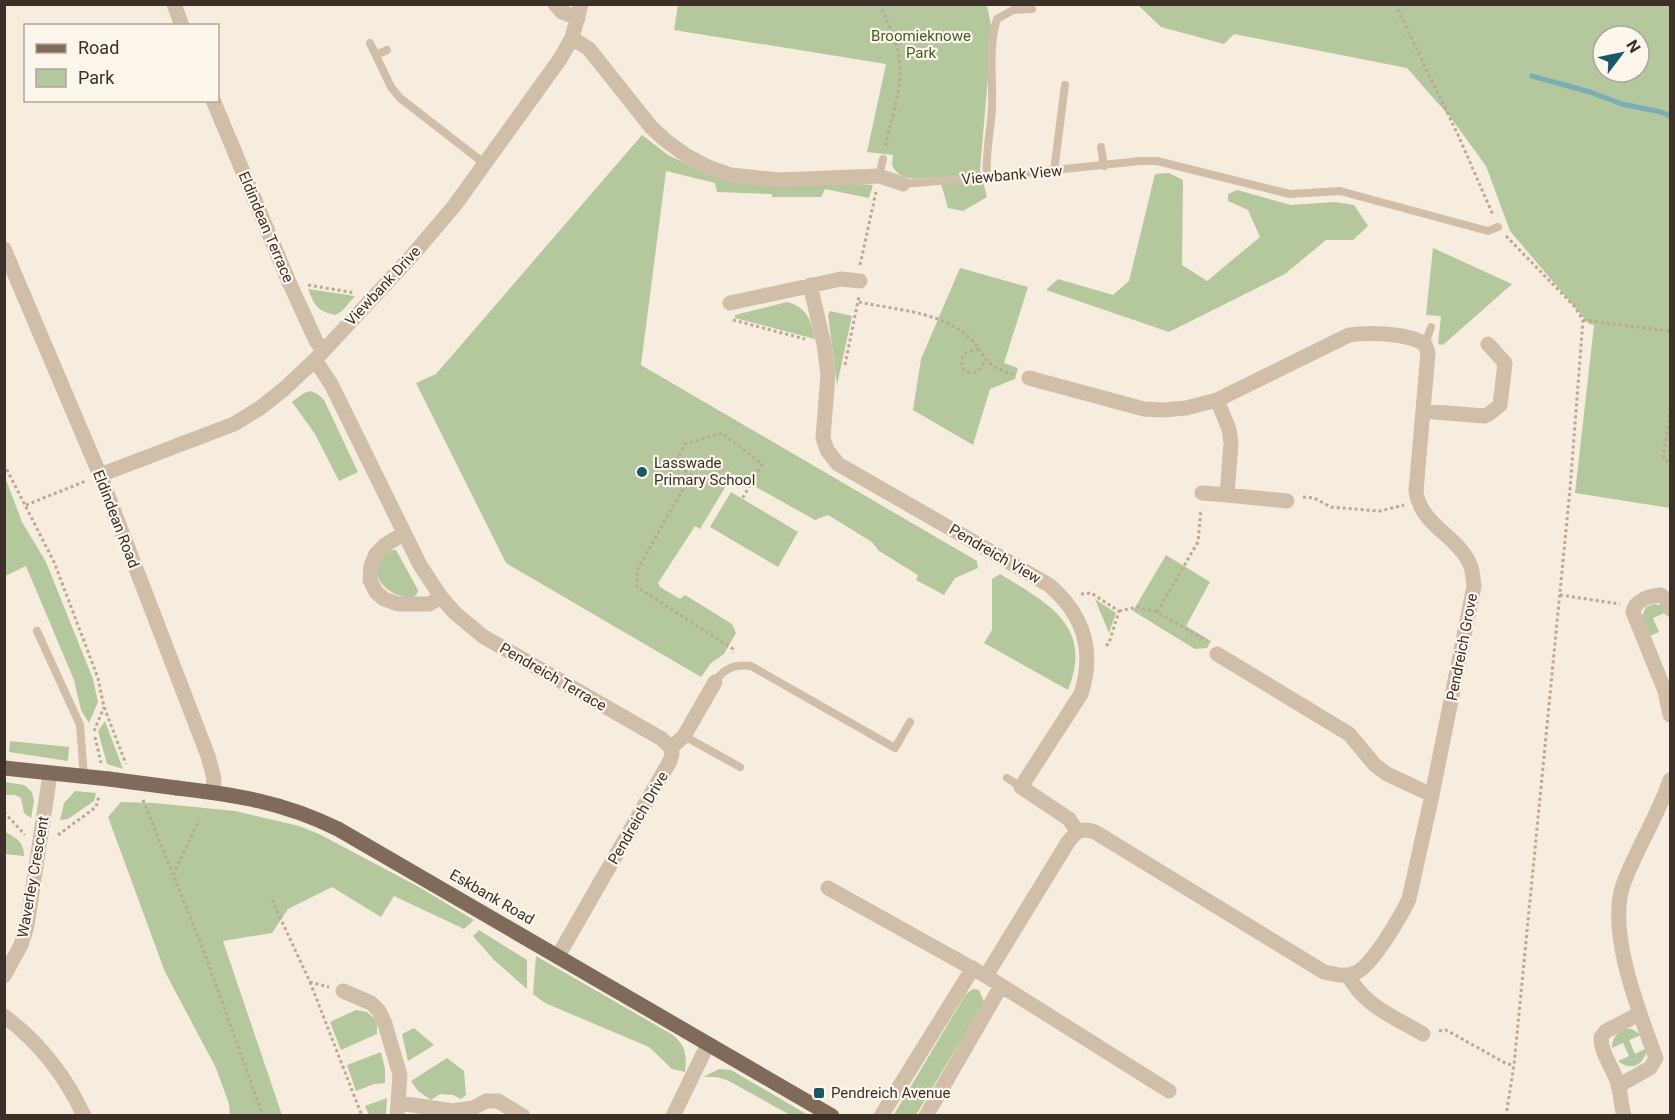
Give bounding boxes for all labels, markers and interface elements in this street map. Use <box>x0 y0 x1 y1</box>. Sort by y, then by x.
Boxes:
legend <box>24 24 219 102</box>
north arrow <box>1591 24 1651 84</box>
park label: Broomieknowe Park <box>871 27 971 62</box>
text: N <box>1622 36 1644 56</box>
text: Road <box>78 37 119 58</box>
text: Park <box>78 67 115 88</box>
street label: Viewbank View <box>961 162 1063 188</box>
street label: Eldindean Terrace <box>234 169 298 285</box>
street label: Viewbank Drive <box>342 242 425 330</box>
place label: Lasswade Primary School <box>654 454 755 489</box>
marker: Lasswade Primary School <box>635 465 649 479</box>
street label: Eldindean Road <box>89 467 143 571</box>
street label: Pendreich View <box>946 520 1044 588</box>
street label: Pendreich Grove <box>1443 592 1481 702</box>
street label: Pendreich Terrace <box>496 639 610 715</box>
street label: Pendreich Drive <box>604 768 672 868</box>
street label: Waverley Crescent <box>13 815 53 939</box>
street label: Eskbank Road <box>447 866 537 928</box>
place label: Pendreich Avenue <box>831 1084 951 1102</box>
marker: Pendreich Avenue <box>812 1086 826 1100</box>

